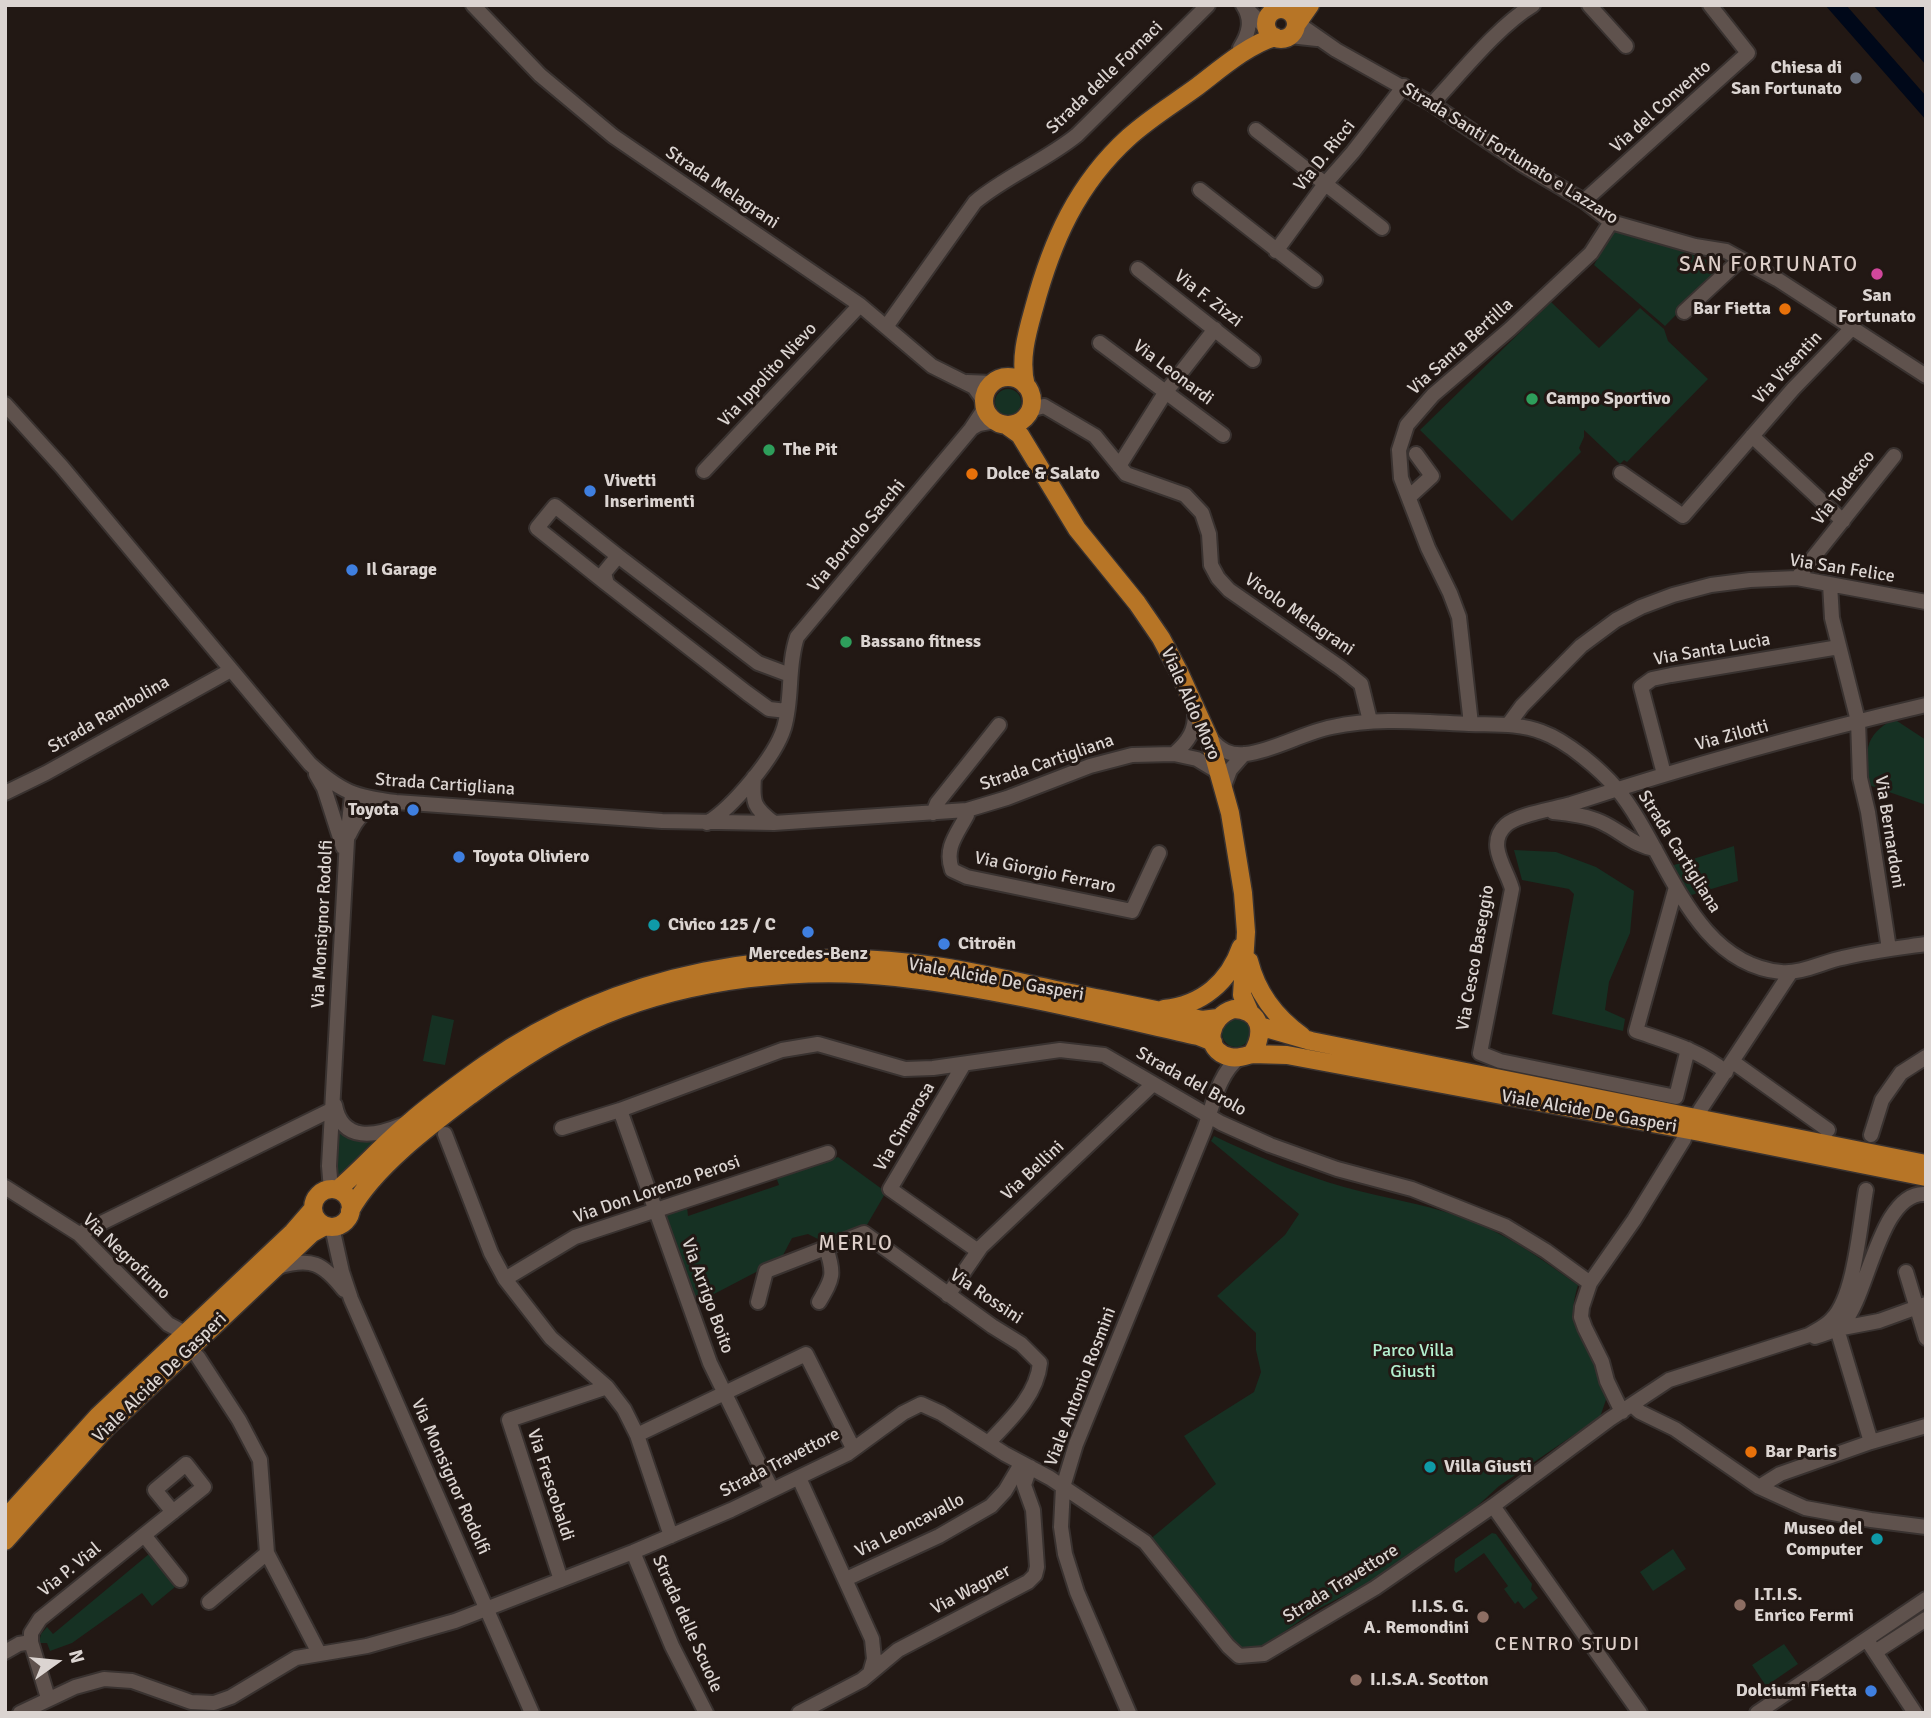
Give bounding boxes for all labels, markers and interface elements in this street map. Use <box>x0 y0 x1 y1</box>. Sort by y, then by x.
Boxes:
street label: Strada delle Fornaci <box>1042 17 1168 139</box>
street label: Via del Convento <box>1606 56 1716 158</box>
place label: Chiesa di San Fortunato <box>1731 57 1842 100</box>
marker: Chiesa di San Fortunato <box>1848 70 1864 86</box>
street label: Strada Santi Fortunato e Lazzaro <box>1398 78 1622 230</box>
street label: Via D. Ricci <box>1290 116 1360 196</box>
street label: Strada Melagrani <box>661 142 783 234</box>
district label: SAN FORTUNATO <box>1681 252 1857 278</box>
street label: Via F. Zizzi <box>1170 266 1246 332</box>
marker: San Fortunato <box>1869 266 1885 282</box>
place label: San Fortunato <box>1838 285 1916 328</box>
street label: Via Santa Bertilla <box>1404 294 1518 400</box>
place label: Bar Fietta <box>1693 298 1771 320</box>
marker: Bar Fietta <box>1777 301 1793 317</box>
street label: Via Ippolito Nievo <box>714 318 822 432</box>
street label: Via Visentin <box>1749 327 1827 409</box>
street label: Via Leonardi <box>1128 336 1218 410</box>
place label: Campo Sportivo <box>1546 388 1671 410</box>
marker: Campo Sportivo <box>1524 391 1540 407</box>
place label: The Pit <box>783 439 837 461</box>
marker: The Pit <box>761 442 777 458</box>
street label: Via Todesco <box>1808 446 1880 530</box>
place label: Dolce & Salato <box>986 463 1100 485</box>
marker: Dolce & Salato <box>964 466 980 482</box>
place label: Vivetti Inserimenti <box>604 470 695 512</box>
street label: Via Bortolo Sacchi <box>804 475 910 597</box>
marker: Vivetti Inserimenti <box>582 483 598 499</box>
street label: Via San Felice <box>1788 550 1896 588</box>
place label: Il Garage <box>366 559 437 581</box>
marker: Il Garage <box>344 562 360 578</box>
street label: Vicolo Melagrani <box>1240 569 1358 661</box>
street label: Via Santa Lucia <box>1652 629 1772 671</box>
place label: Bassano fitness <box>860 631 981 653</box>
marker: Bassano fitness <box>838 634 854 650</box>
street label: Viale Aldo Moro <box>1156 644 1224 764</box>
street label: Strada Rambolina <box>44 672 174 758</box>
street label: Via Zilotti <box>1693 716 1771 756</box>
street label: Strada Cartigliana <box>977 730 1117 796</box>
street label: Strada Cartigliana <box>374 769 516 801</box>
street label: Via Bernardoni <box>1869 774 1909 890</box>
street label: Strada Cartigliana <box>1633 787 1725 917</box>
place label: Toyota <box>348 799 399 821</box>
marker: Toyota <box>405 802 421 818</box>
street label: Via Monsignor Rodolfi <box>308 839 338 1009</box>
place label: Toyota Oliviero <box>473 846 589 868</box>
street label: Via Giorgio Ferraro <box>972 847 1118 899</box>
marker: Toyota Oliviero <box>451 849 467 865</box>
street label: Via Cesco Baseggio <box>1453 883 1499 1033</box>
place label: Civico 125 / C <box>668 914 776 936</box>
marker: Civico 125 / C <box>646 917 662 933</box>
marker: Mercedes-Benz <box>800 924 816 940</box>
place label: Citroën <box>958 933 1016 955</box>
marker: Citroën <box>936 936 952 952</box>
place label: Mercedes-Benz <box>748 943 868 965</box>
street label: Viale Alcide De Gasperi <box>906 954 1086 1006</box>
street label: Strada del Brolo <box>1132 1043 1250 1121</box>
street label: Via Cimarosa <box>870 1079 940 1175</box>
street label: Viale Alcide De Gasperi <box>1499 1086 1679 1138</box>
street label: Via Bellini <box>997 1136 1069 1206</box>
street label: Via Don Lorenzo Perosi <box>571 1151 743 1229</box>
street label: Via Negrofumo <box>77 1210 175 1304</box>
district label: MERLO <box>819 1231 893 1257</box>
street label: Via Arrigo Boito <box>676 1235 738 1357</box>
street label: Via Rossini <box>945 1265 1027 1329</box>
street label: Viale Antonio Rosmini <box>1041 1304 1121 1470</box>
street label: Viale Alcide De Gasperi <box>88 1308 232 1448</box>
park label: Parco Villa Giusti <box>1372 1340 1454 1382</box>
street label: Via Monsignor Rodolfi <box>406 1396 494 1558</box>
street label: Strada Travettore <box>716 1423 844 1503</box>
street label: Via Frescobaldi <box>522 1426 578 1544</box>
place label: Bar Paris <box>1765 1441 1837 1463</box>
marker: Bar Paris <box>1743 1444 1759 1460</box>
place label: Villa Giusti <box>1444 1456 1532 1478</box>
marker: Villa Giusti <box>1422 1459 1438 1475</box>
street label: Via Leoncavallo <box>852 1489 968 1563</box>
place label: Museo del Computer <box>1784 1518 1863 1560</box>
marker: Museo del Computer <box>1869 1531 1885 1547</box>
street label: Via P. Vial <box>34 1538 106 1602</box>
street label: Strada Travettore <box>1279 1540 1403 1628</box>
street label: Strada delle Scuole <box>647 1552 727 1696</box>
street label: Via Wagner <box>928 1560 1014 1620</box>
place label: I.T.I.S. Enrico Fermi <box>1754 1584 1854 1626</box>
place label: I.I.S. G. A. Remondini <box>1364 1596 1469 1638</box>
marker: I.T.I.S. Enrico Fermi <box>1732 1597 1748 1613</box>
marker: I.I.S. G. A. Remondini <box>1475 1609 1491 1625</box>
north arrow <box>21 1627 91 1697</box>
district label: CENTRO STUDI <box>1496 1634 1640 1656</box>
text: N <box>63 1647 90 1666</box>
place label: I.I.S.A. Scotton <box>1370 1669 1489 1691</box>
marker: I.I.S.A. Scotton <box>1348 1672 1364 1688</box>
place label: Dolciumi Fietta <box>1736 1680 1857 1702</box>
marker: Dolciumi Fietta <box>1863 1683 1879 1699</box>

